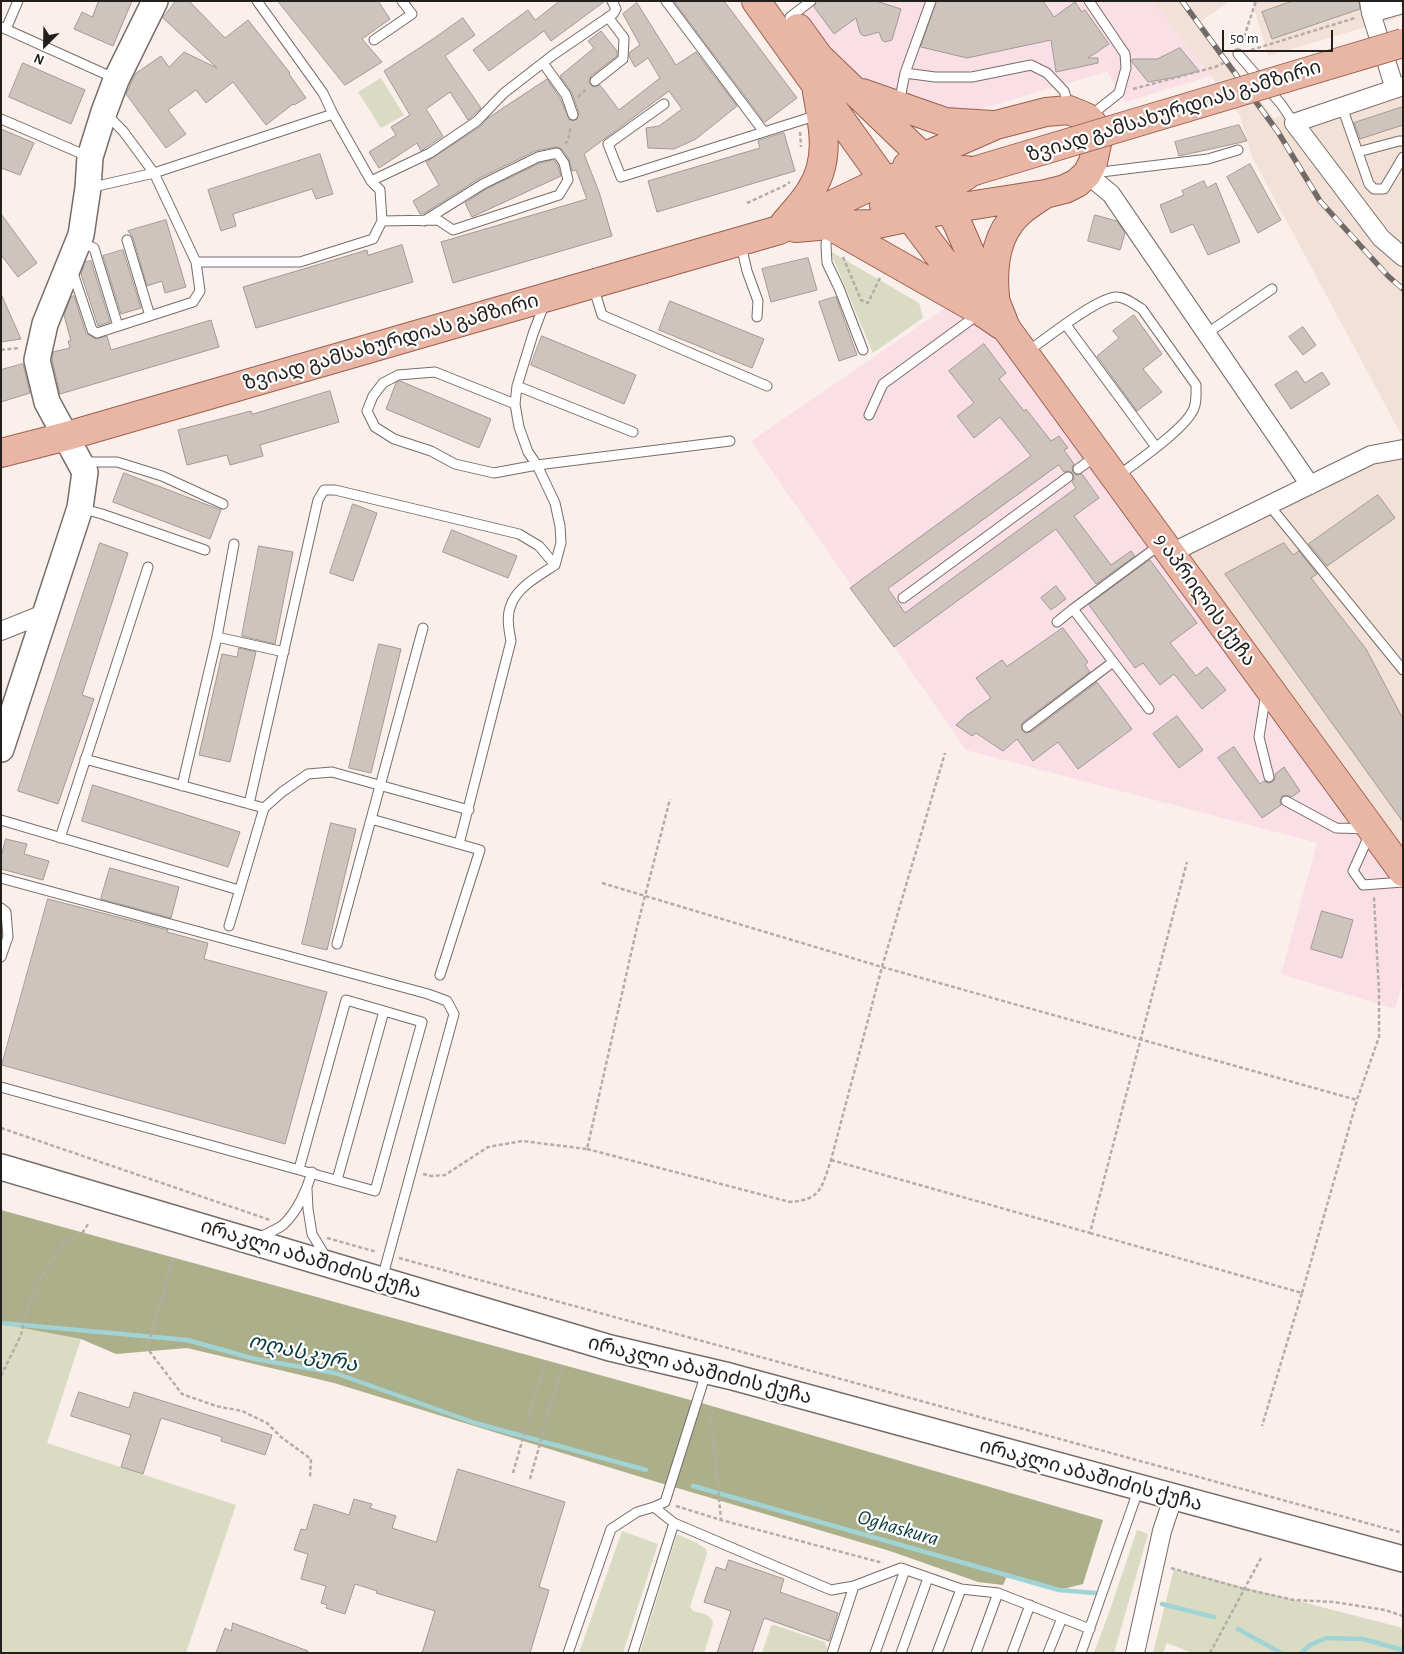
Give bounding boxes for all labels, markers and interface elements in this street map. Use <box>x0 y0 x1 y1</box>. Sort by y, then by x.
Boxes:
north arrow <box>20 20 70 70</box>
scale bar <box>1224 20 1335 52</box>
text: 50 m <box>1230 31 1259 46</box>
text: N <box>32 50 46 67</box>
street label: ზვიად გამსახურდიას გამზირი <box>1024 55 1324 167</box>
street label: ზვიად გამსახურდიას გამზირი <box>241 288 541 396</box>
street label: 9 აპრილის ქუჩა <box>1149 529 1261 671</box>
street label: ირაკლი აბაშიძის ქუჩა <box>198 1214 424 1304</box>
water label: ოღასკურა <box>246 1328 360 1378</box>
street label: ირაკლი აბაშიძის ქუჩა <box>586 1331 814 1409</box>
street label: ირაკლი აბაშიძის ქუჩა <box>977 1434 1205 1516</box>
water label: Oghaskura <box>854 1504 942 1552</box>

